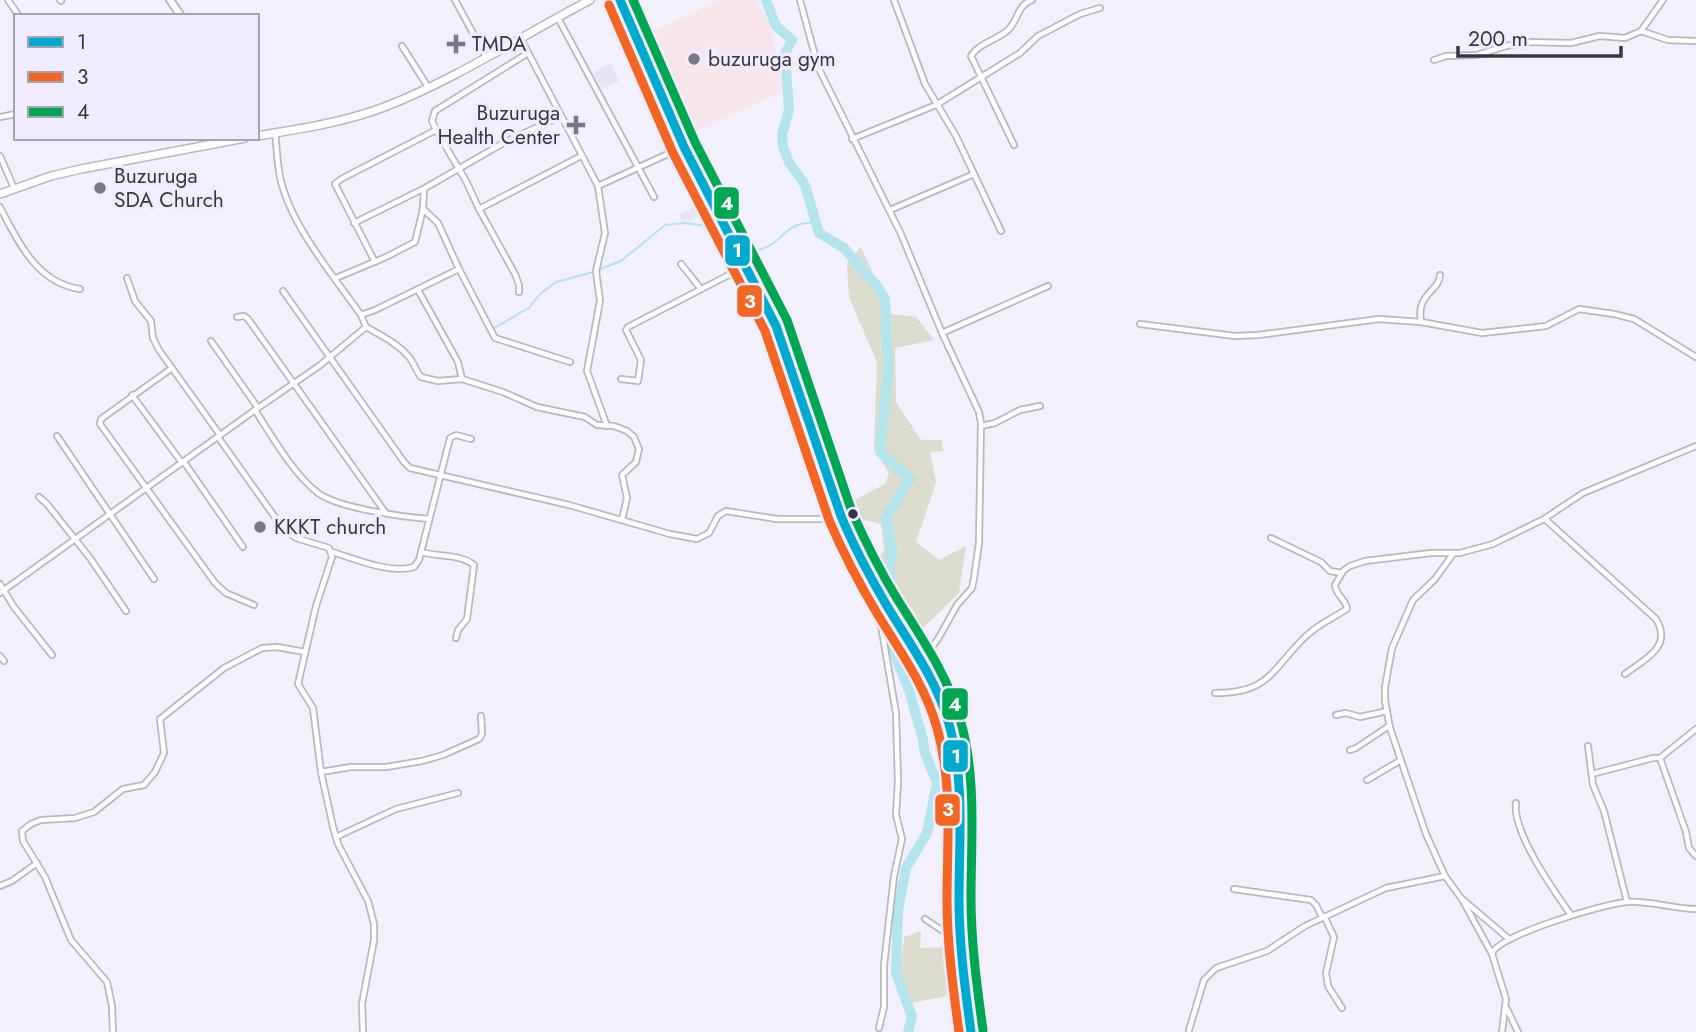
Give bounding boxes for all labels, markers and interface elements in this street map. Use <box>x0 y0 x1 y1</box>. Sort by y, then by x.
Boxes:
legend <box>14 14 259 140</box>
scale bar <box>1458 14 1621 58</box>
text: 200 m <box>1468 24 1528 54</box>
text: 1 <box>77 27 86 57</box>
place label: TMDA <box>472 29 526 59</box>
marker: TMDA <box>446 34 466 54</box>
place label: buzuruga gym <box>708 44 836 74</box>
marker: buzuruga gym <box>686 51 702 67</box>
text: 3 <box>77 62 88 92</box>
text: 4 <box>77 97 89 127</box>
place label: Buzuruga Health Center <box>438 98 561 152</box>
marker: Buzuruga Health Center <box>566 115 586 135</box>
place label: Buzuruga SDA Church <box>114 161 224 215</box>
marker: Buzuruga SDA Church <box>92 180 108 196</box>
line badge: 4 <box>713 186 740 220</box>
text: 4 <box>720 190 734 217</box>
line badge: 1 <box>724 234 751 267</box>
text: 1 <box>732 237 742 264</box>
line badge: 3 <box>736 284 763 318</box>
text: 3 <box>744 288 756 315</box>
unlabelled marker <box>846 507 860 521</box>
place label: KKKT church <box>274 512 386 542</box>
marker: KKKT church <box>252 519 268 535</box>
line badge: 4 <box>941 687 969 721</box>
text: 4 <box>948 691 962 718</box>
line badge: 1 <box>942 739 969 773</box>
text: 1 <box>951 743 961 770</box>
line badge: 3 <box>934 793 961 827</box>
text: 3 <box>942 796 954 823</box>

